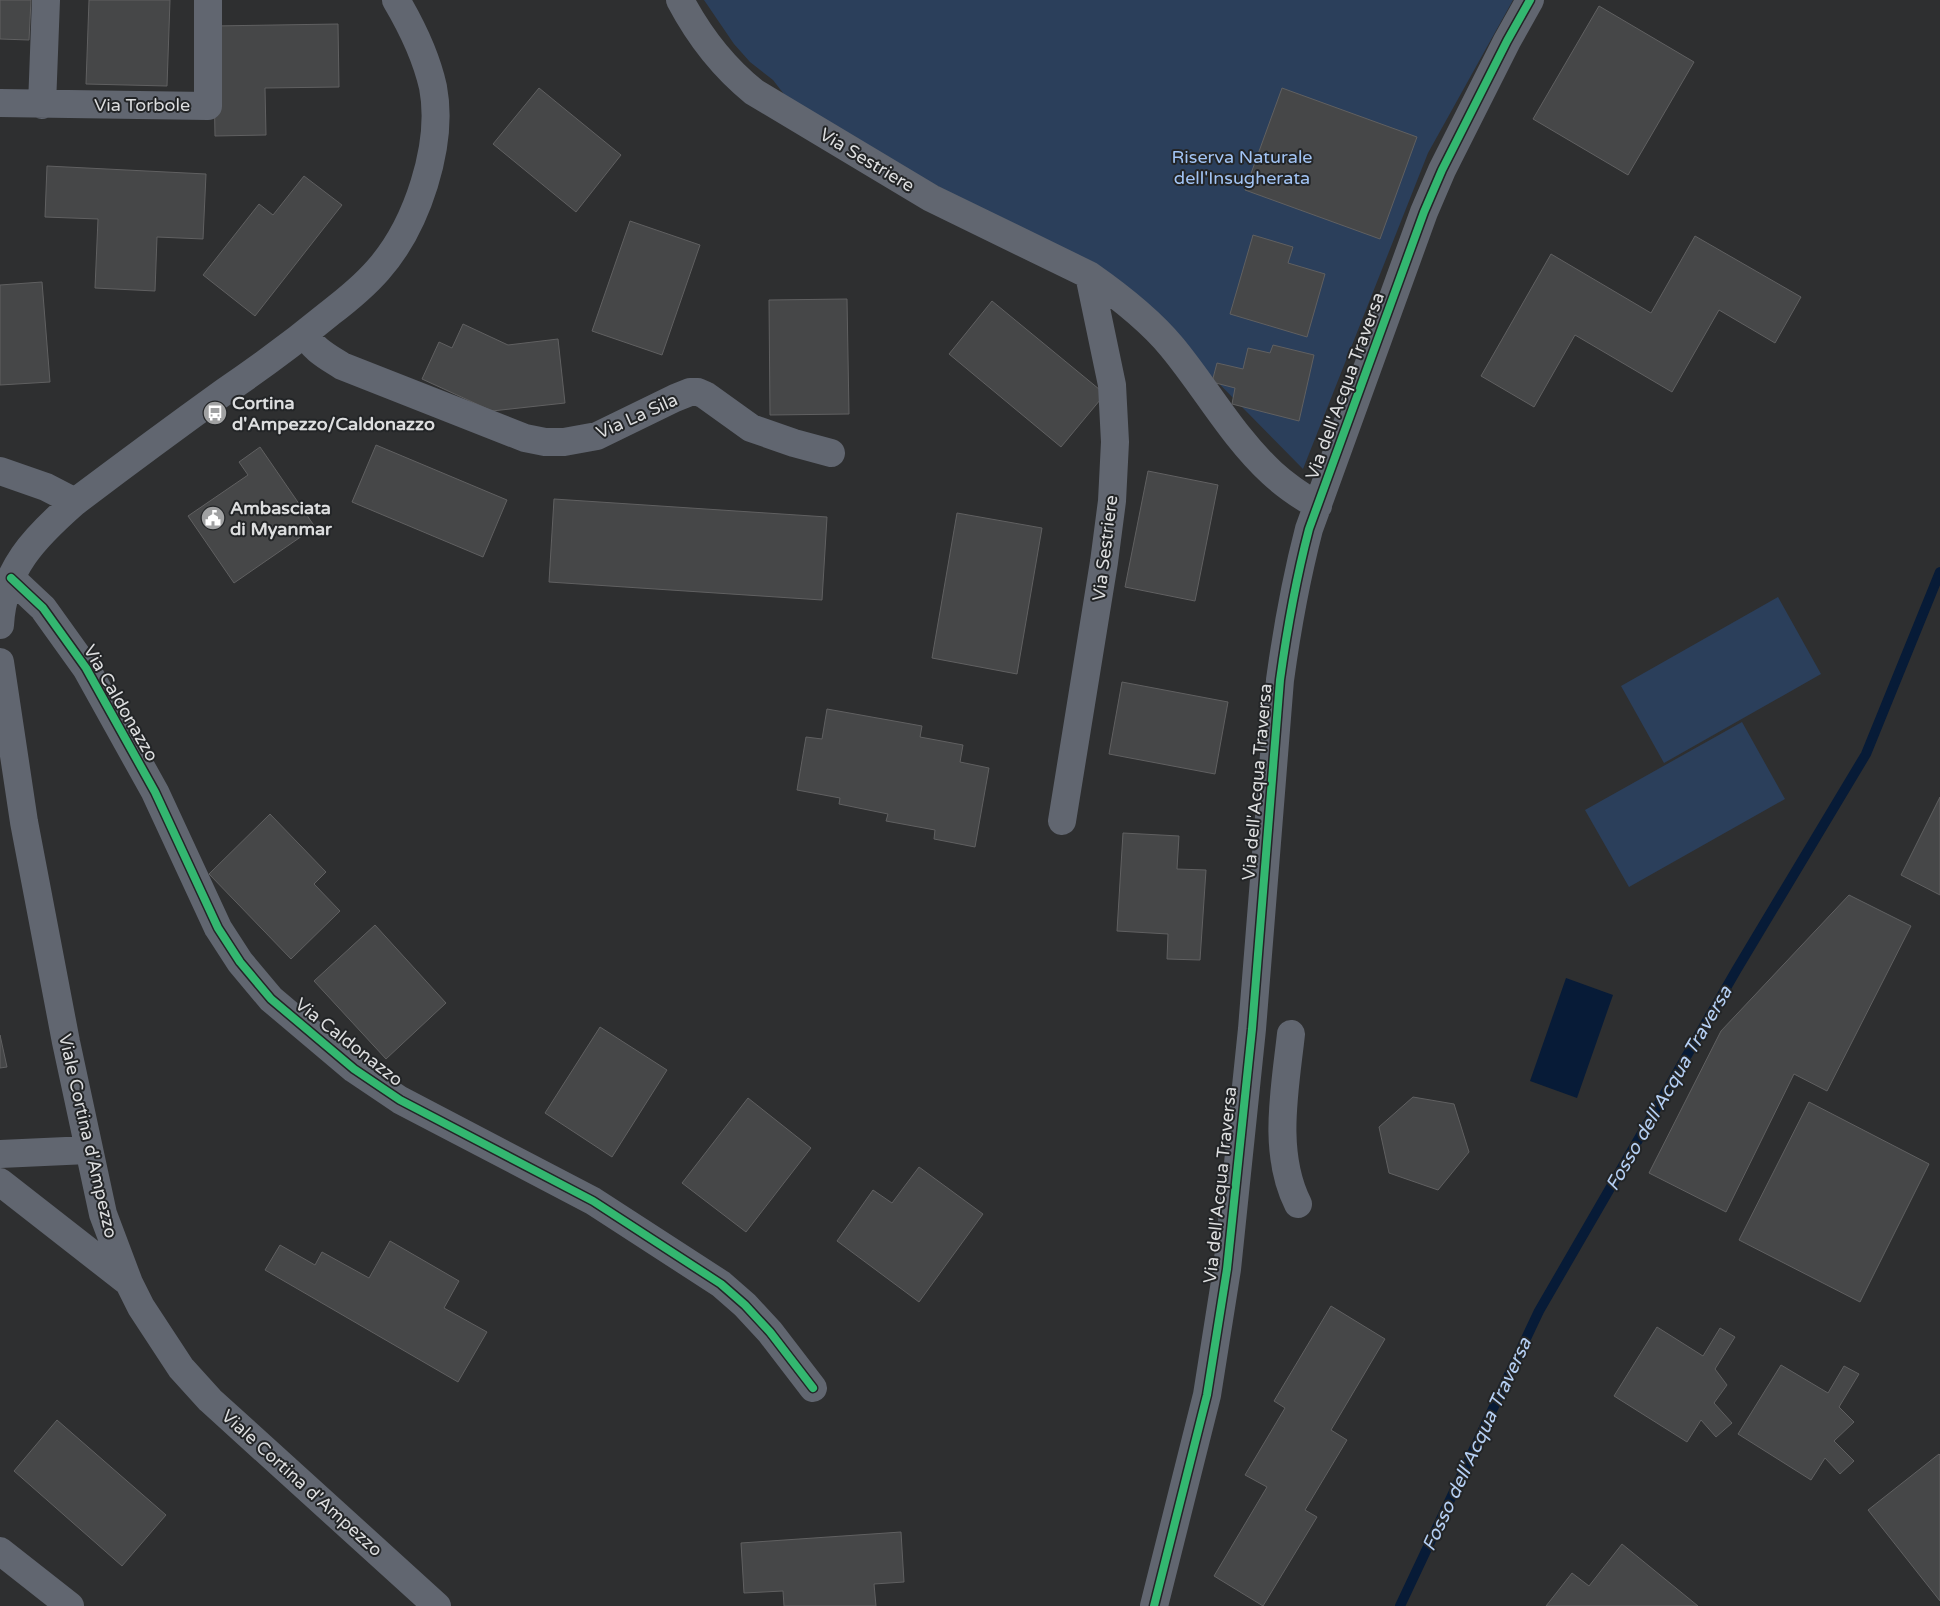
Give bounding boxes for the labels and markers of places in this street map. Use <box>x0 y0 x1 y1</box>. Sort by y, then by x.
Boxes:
place label: Cortina d'Ampezzo/Caldonazzo <box>232 392 435 435</box>
bus stop icon: Cortina d'Ampezzo/Caldonazzo <box>202 400 228 426</box>
place label: Ambasciata di Myanmar <box>230 497 333 540</box>
public building icon: Ambasciata di Myanmar <box>200 505 226 531</box>

